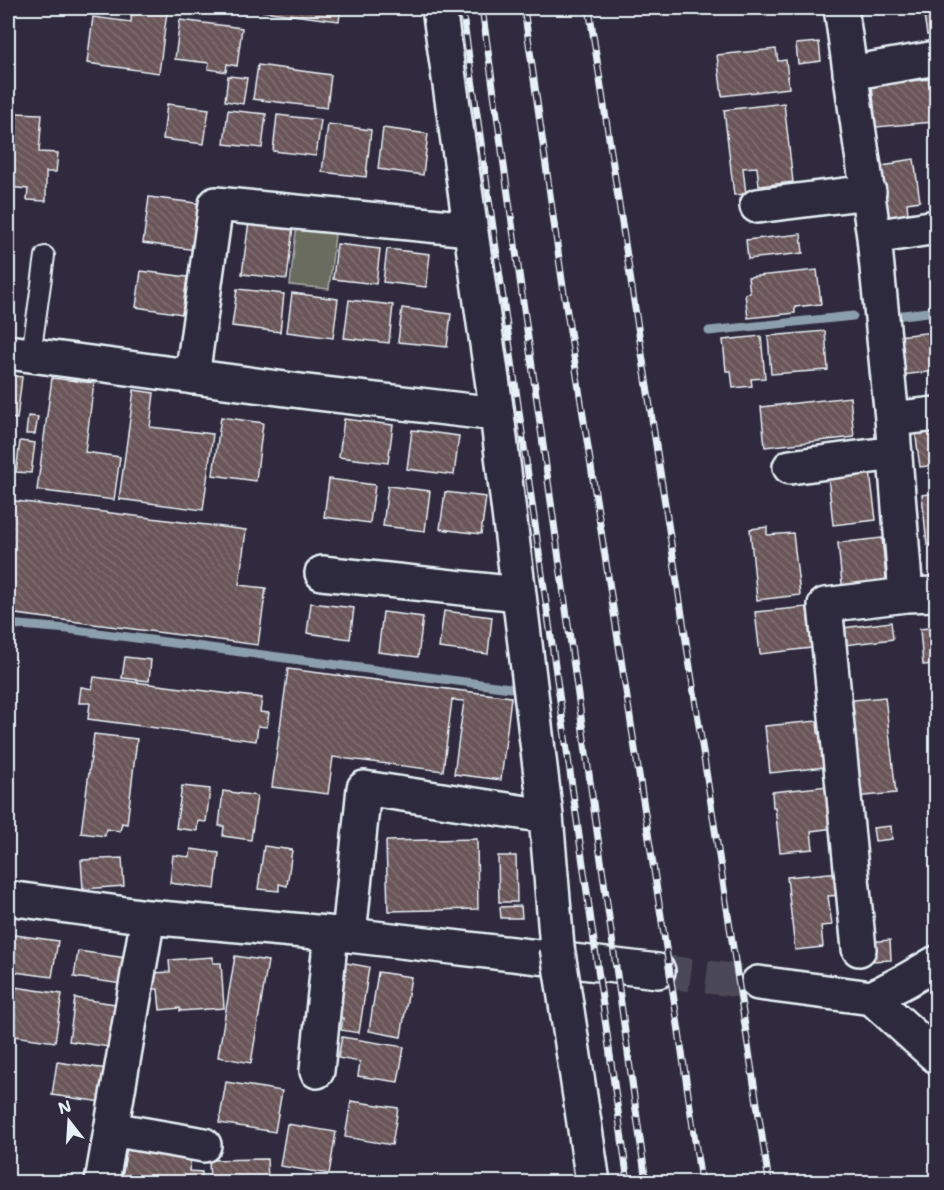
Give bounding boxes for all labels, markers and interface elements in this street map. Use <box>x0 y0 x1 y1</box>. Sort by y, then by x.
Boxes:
north arrow <box>39 1091 99 1151</box>
text: N <box>56 1095 74 1119</box>

